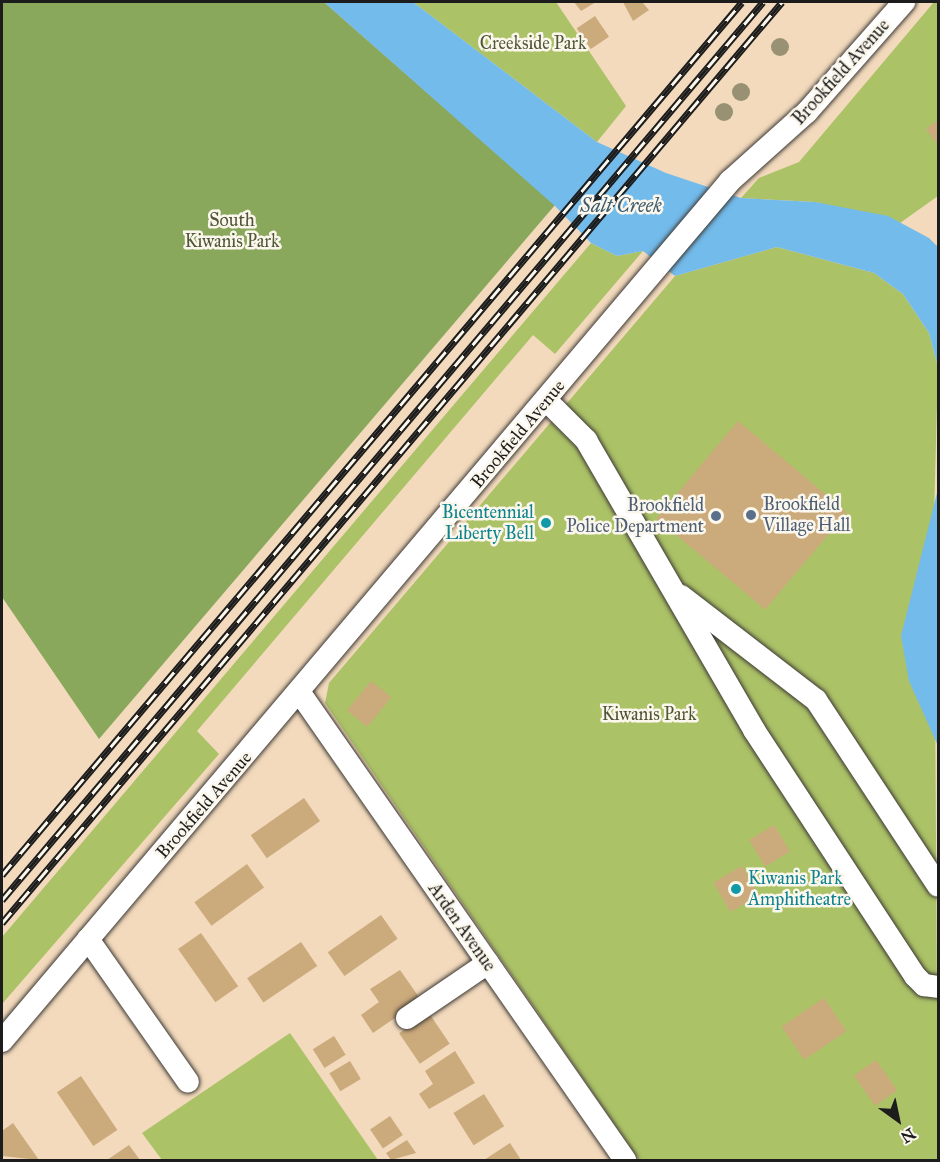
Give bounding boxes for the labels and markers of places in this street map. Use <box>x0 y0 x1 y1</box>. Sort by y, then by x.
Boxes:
place label: Brookfield Village Hall <box>763 494 850 536</box>
place label: Brookfield Police Department <box>566 495 704 538</box>
place label: Bicentennial Liberty Bell <box>442 502 534 544</box>
marker: Brookfield Village Hall <box>744 508 758 522</box>
marker: Brookfield Police Department <box>709 509 723 523</box>
marker: Bicentennial Liberty Bell <box>539 516 553 530</box>
place label: Kiwanis Park Amphitheatre <box>748 868 851 910</box>
marker: Kiwanis Park Amphitheatre <box>729 882 743 896</box>

